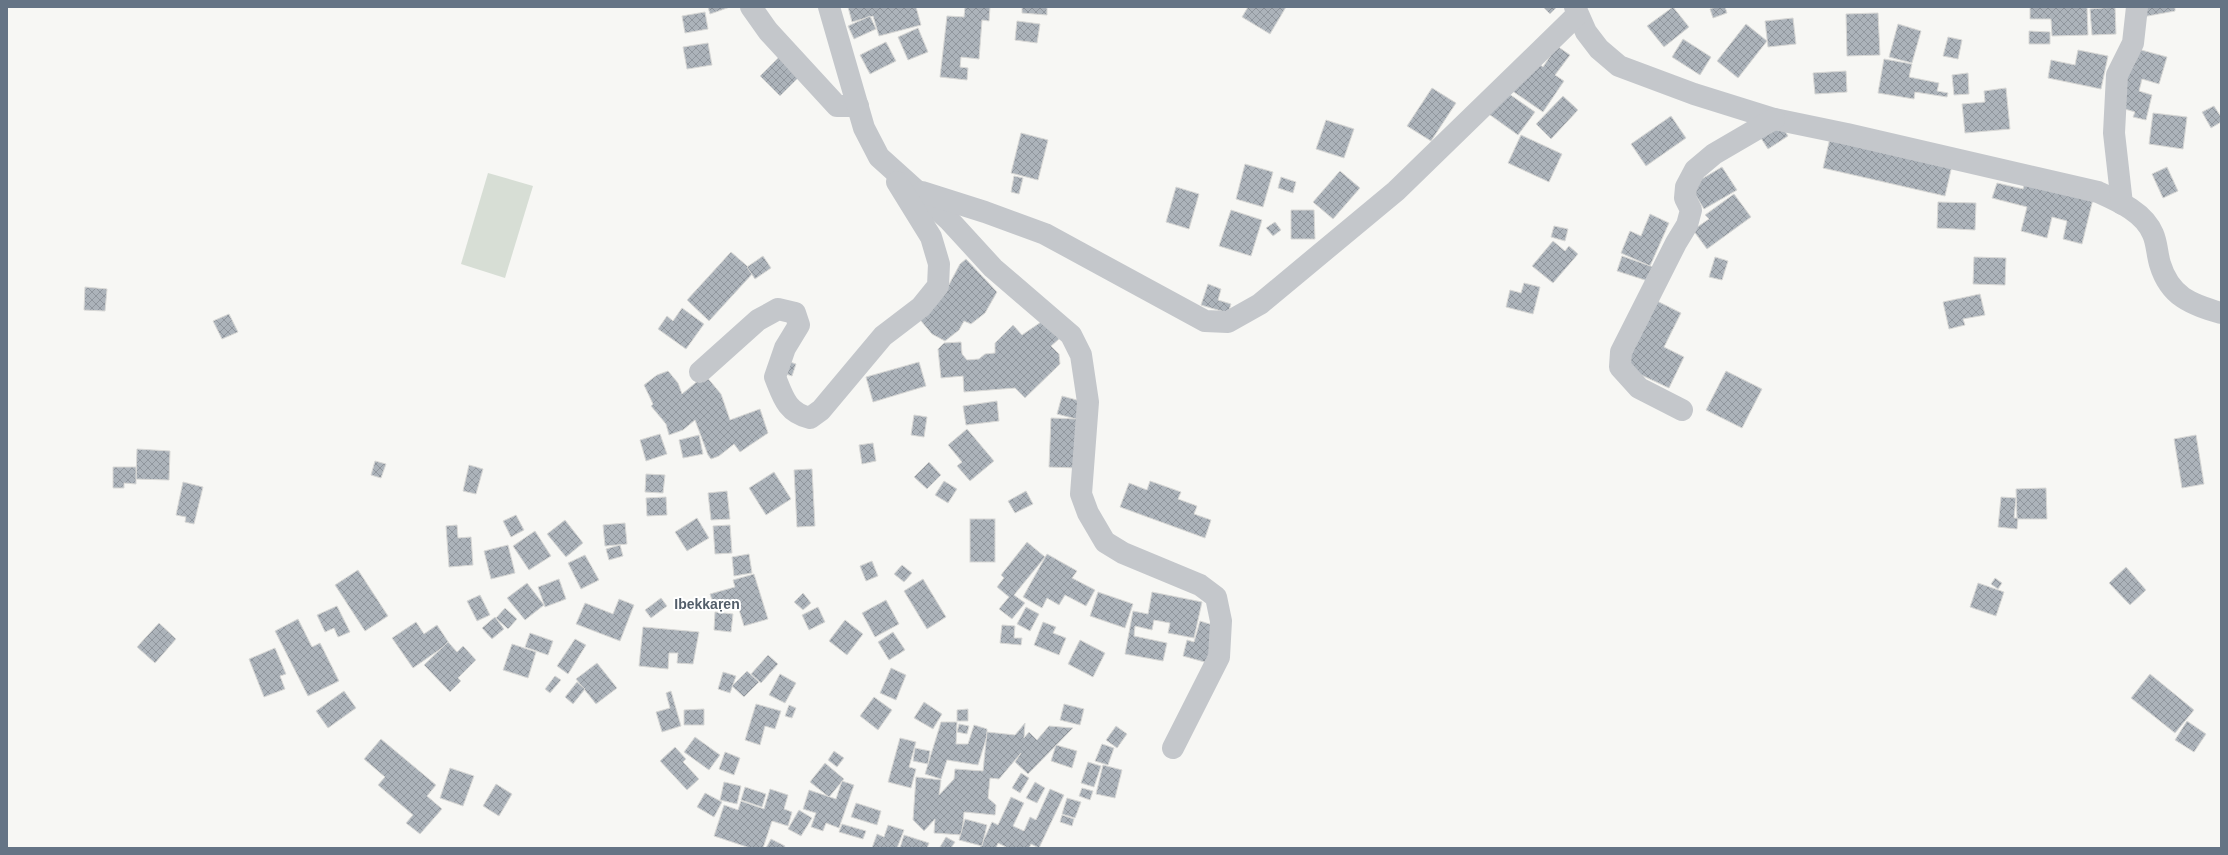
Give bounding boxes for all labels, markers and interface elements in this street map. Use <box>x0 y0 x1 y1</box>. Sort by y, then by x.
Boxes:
district label: Ibekkaṛen <box>674 596 740 612</box>

